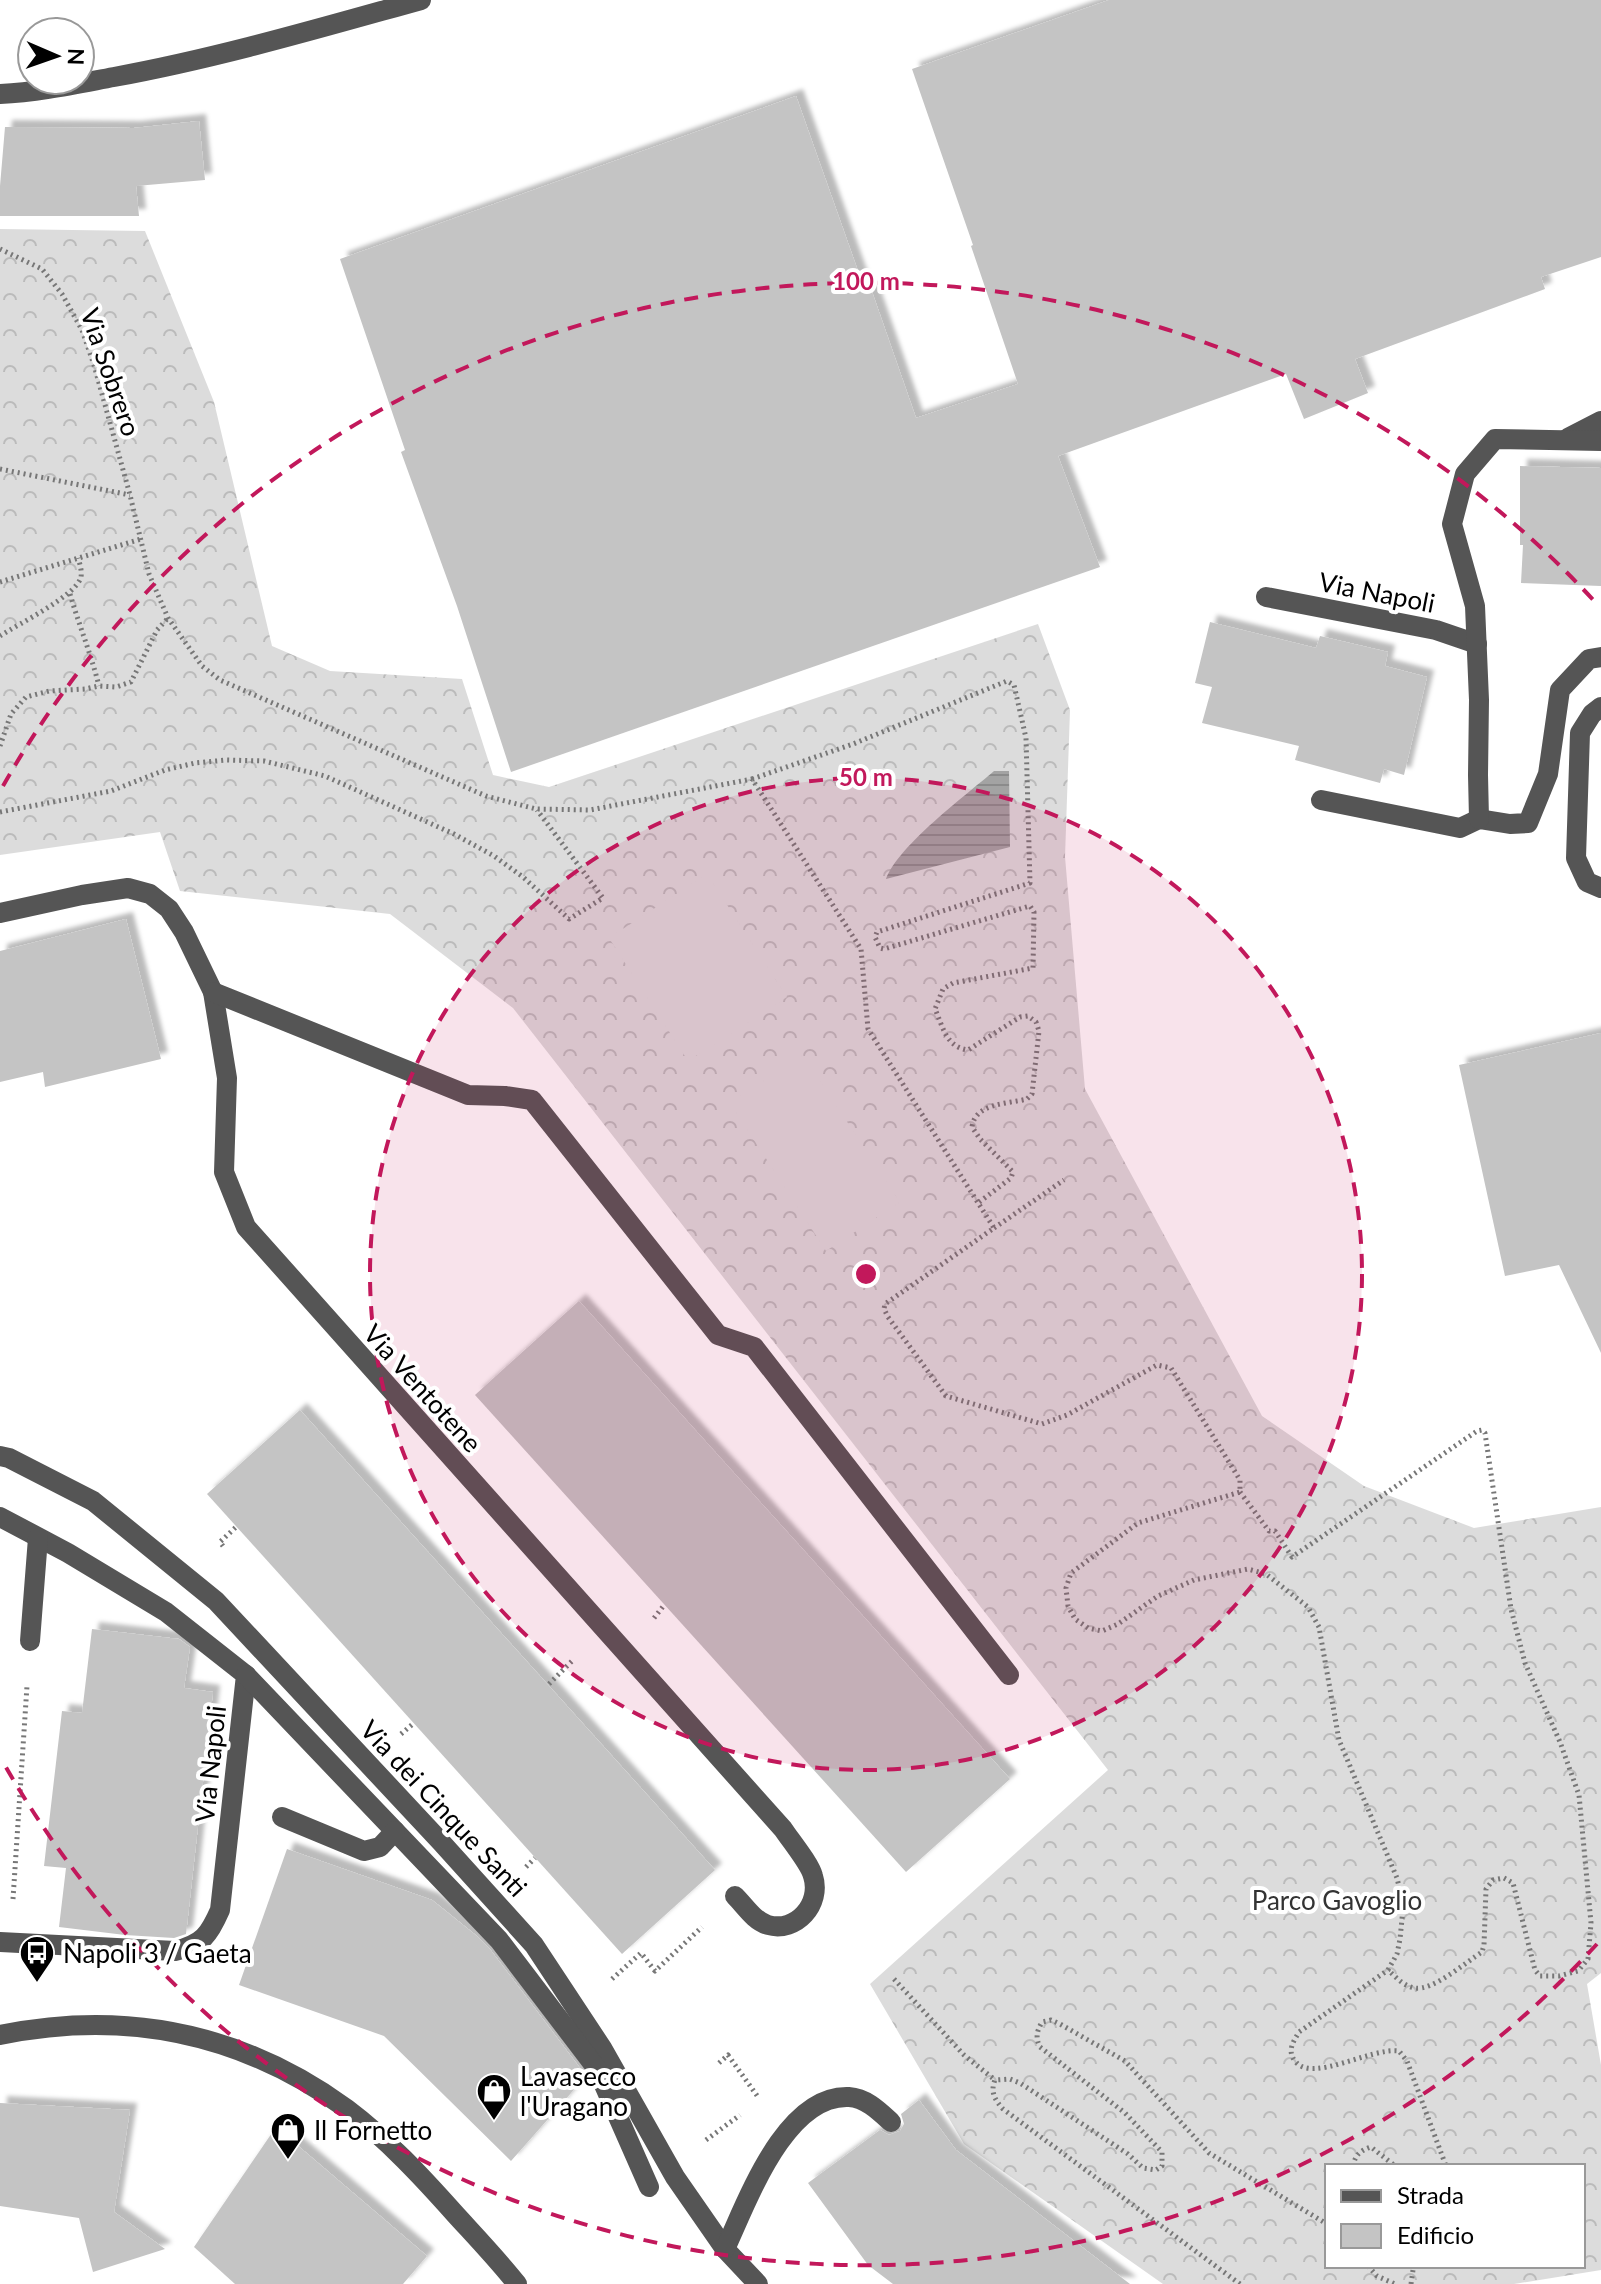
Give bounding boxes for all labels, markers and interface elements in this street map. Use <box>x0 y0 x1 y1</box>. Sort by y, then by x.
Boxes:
north arrow <box>16 16 96 96</box>
text: N <box>63 48 90 66</box>
text: 100 m <box>832 266 900 295</box>
street label: Via Sobrero <box>74 304 148 440</box>
street label: Via Napoli <box>1316 565 1438 619</box>
text: 50 m <box>839 762 893 791</box>
centre of rings <box>852 1260 880 1288</box>
street label: Via Ventotene <box>357 1317 489 1459</box>
street label: Via Napoli <box>188 1704 232 1824</box>
street label: Via dei Cinque Santi <box>354 1713 534 1903</box>
park label: Parco Gavoglio <box>1252 1884 1422 1916</box>
bus stop icon: Napoli 3 / Gaeta <box>18 1934 56 1984</box>
place label: Napoli 3 / Gaeta <box>63 1937 252 1969</box>
place label: Lavasecco l'Uragano <box>520 2060 636 2122</box>
shop icon: Lavasecco l'Uragano <box>475 2072 513 2122</box>
shop icon: Il Fornetto <box>269 2111 307 2161</box>
place label: Il Fornetto <box>314 2114 432 2146</box>
legend <box>1325 2164 1585 2268</box>
text: Strada <box>1397 2180 1464 2209</box>
text: Edificio <box>1397 2220 1474 2249</box>

